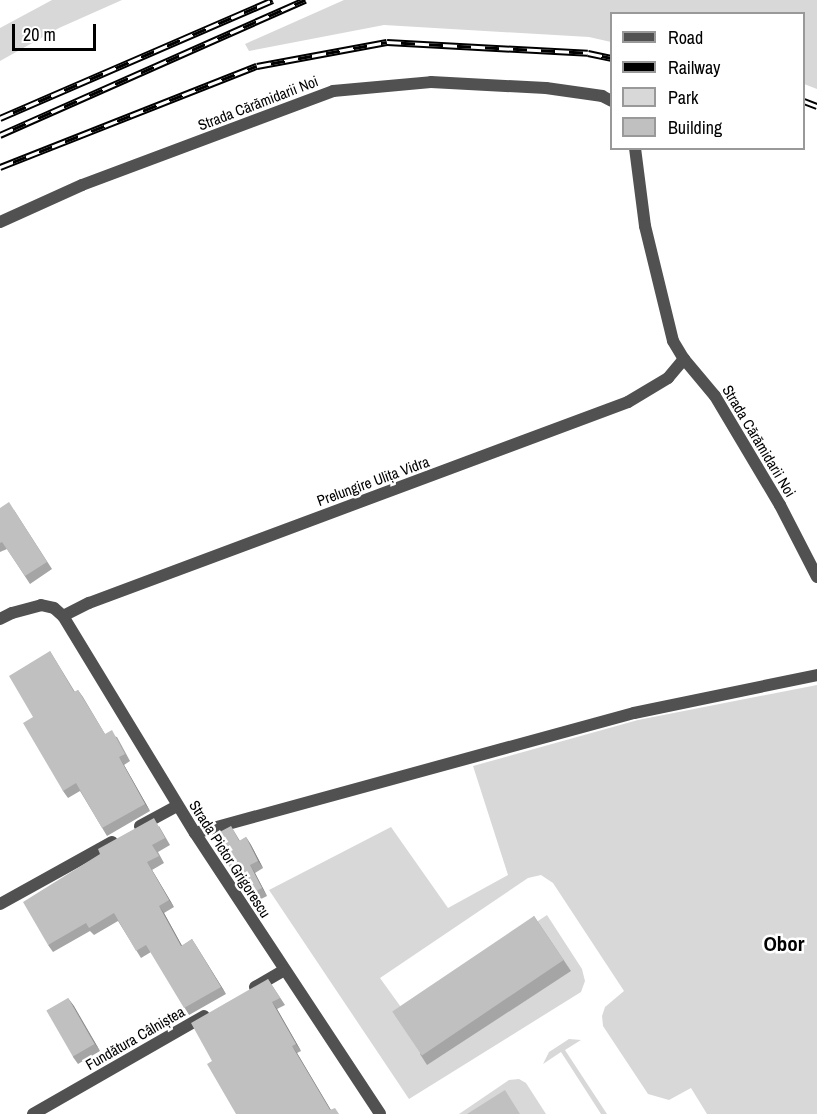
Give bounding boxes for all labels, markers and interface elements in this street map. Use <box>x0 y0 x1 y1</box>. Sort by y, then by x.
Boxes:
scale bar <box>15 12 99 50</box>
legend <box>610 12 805 150</box>
text: 20 m <box>23 22 56 47</box>
text: Road <box>668 25 703 50</box>
text: Railway <box>668 55 721 80</box>
street label: Strada Cărămidarii Noi <box>195 72 321 134</box>
text: Park <box>668 85 698 110</box>
text: Building <box>668 115 722 140</box>
street label: Strada Cărămidarii Noi <box>719 382 799 500</box>
street label: Prelungire Ulița Vidra <box>314 452 432 510</box>
street label: Strada Pictor Grigorescu <box>185 797 275 921</box>
district label: Obor <box>763 931 805 957</box>
street label: Fundătura Câlniștea <box>82 1002 188 1074</box>

